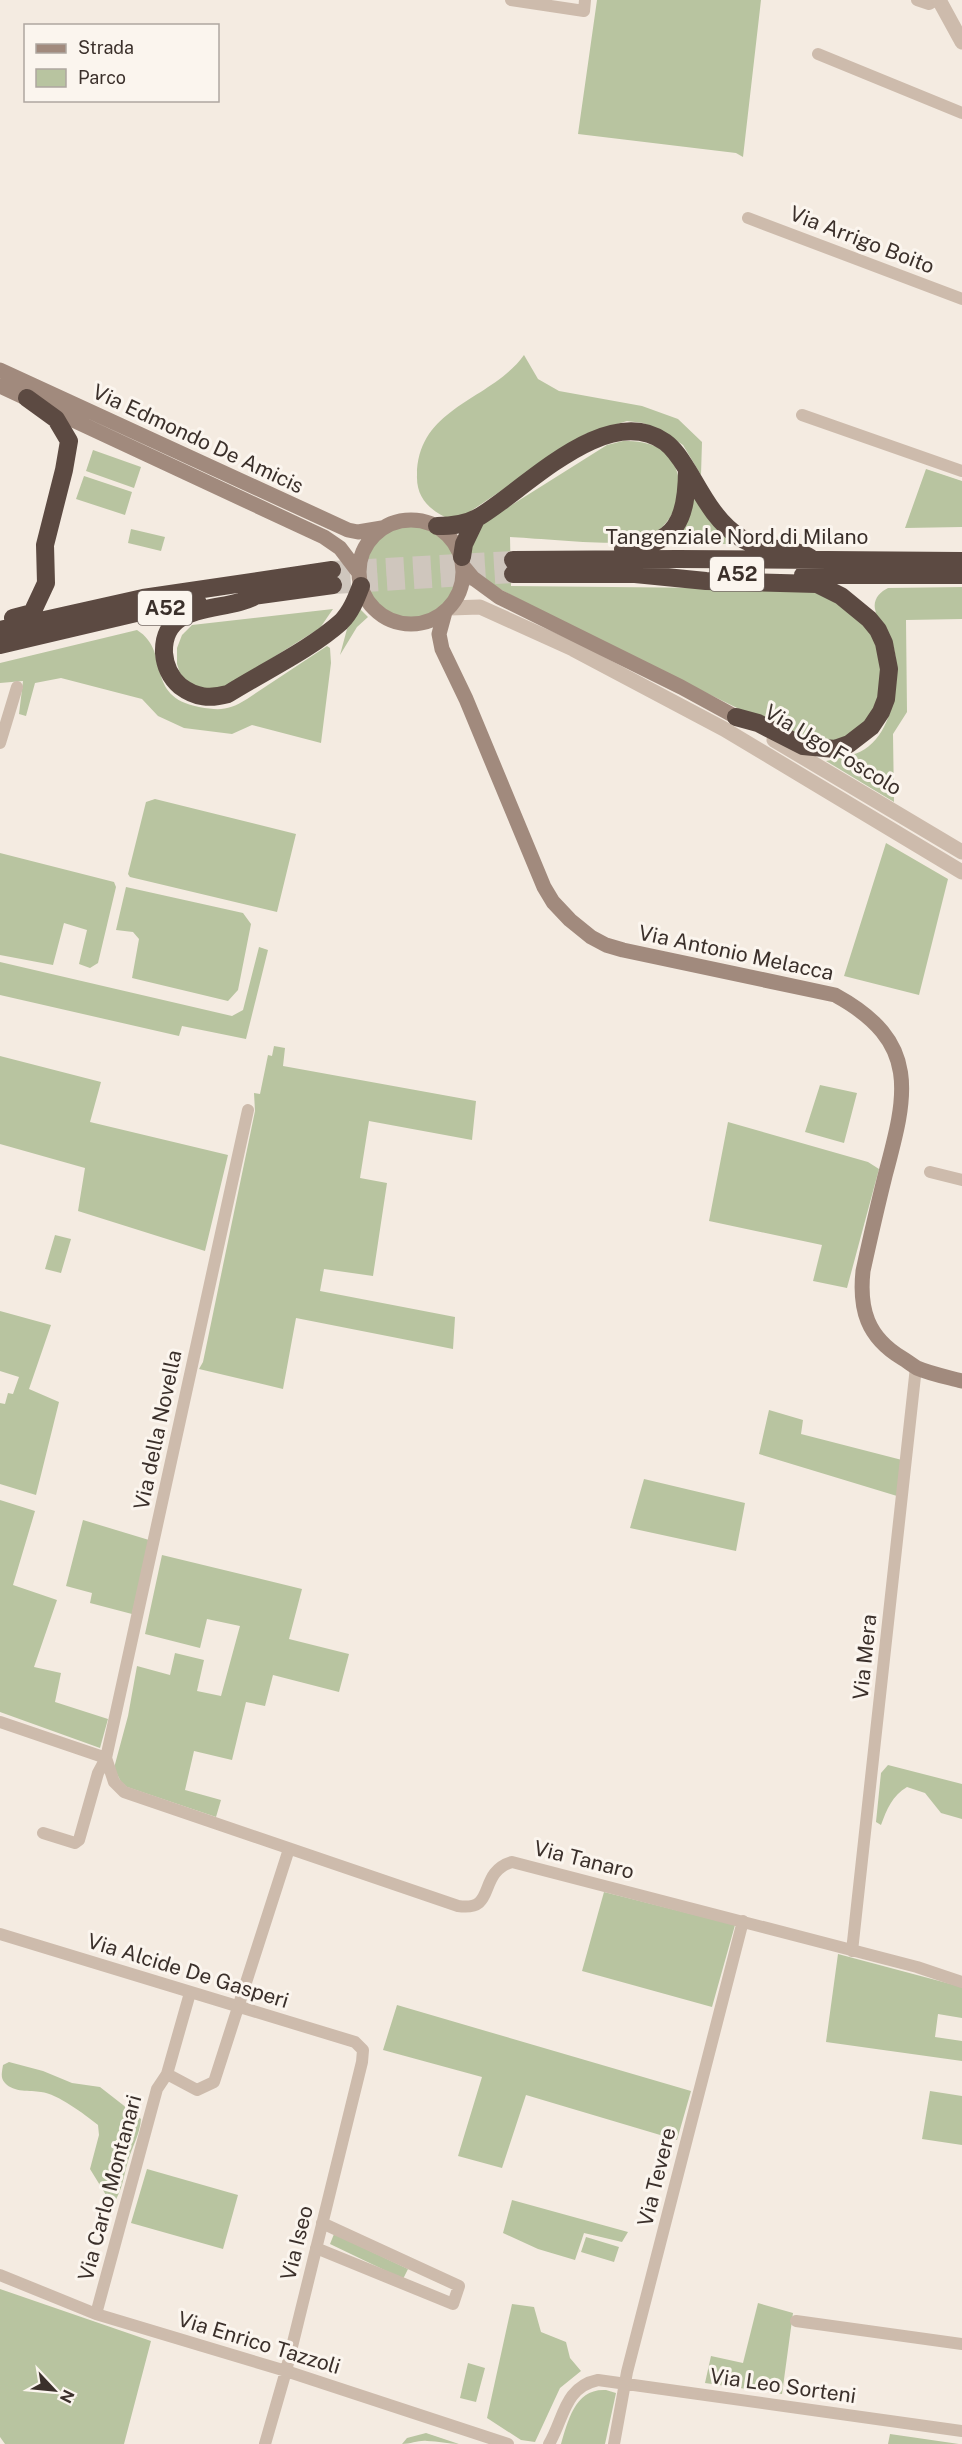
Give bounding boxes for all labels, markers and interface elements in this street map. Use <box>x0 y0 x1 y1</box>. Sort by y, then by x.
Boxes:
legend <box>24 24 219 102</box>
text: Strada <box>78 37 134 58</box>
text: Parco <box>78 67 126 88</box>
street label: Via Arrigo Boito <box>786 200 938 279</box>
street label: Via Edmondo De Amicis <box>89 379 308 498</box>
street label: Tangenziale Nord di Milano <box>606 524 868 549</box>
road number: A52 <box>710 557 764 591</box>
road number: A52 <box>138 591 192 625</box>
street label: Via Ugo Foscolo <box>760 699 906 800</box>
street label: Via Antonio Melacca <box>636 920 836 985</box>
street label: Via della Novella <box>128 1348 187 1512</box>
street label: Via Mera <box>848 1613 881 1701</box>
street label: Via Tanaro <box>531 1835 637 1884</box>
street label: Via Alcide De Gasperi <box>84 1928 292 2013</box>
street label: Via Carlo Montanari <box>73 2092 146 2284</box>
street label: Via Tevere <box>632 2125 681 2229</box>
street label: Via Iseo <box>275 2203 318 2283</box>
street label: Via Enrico Tazzoli <box>175 2306 344 2379</box>
north arrow <box>24 2360 84 2420</box>
street label: Via Leo Sorteni <box>708 2363 858 2408</box>
text: N <box>56 2387 78 2406</box>

